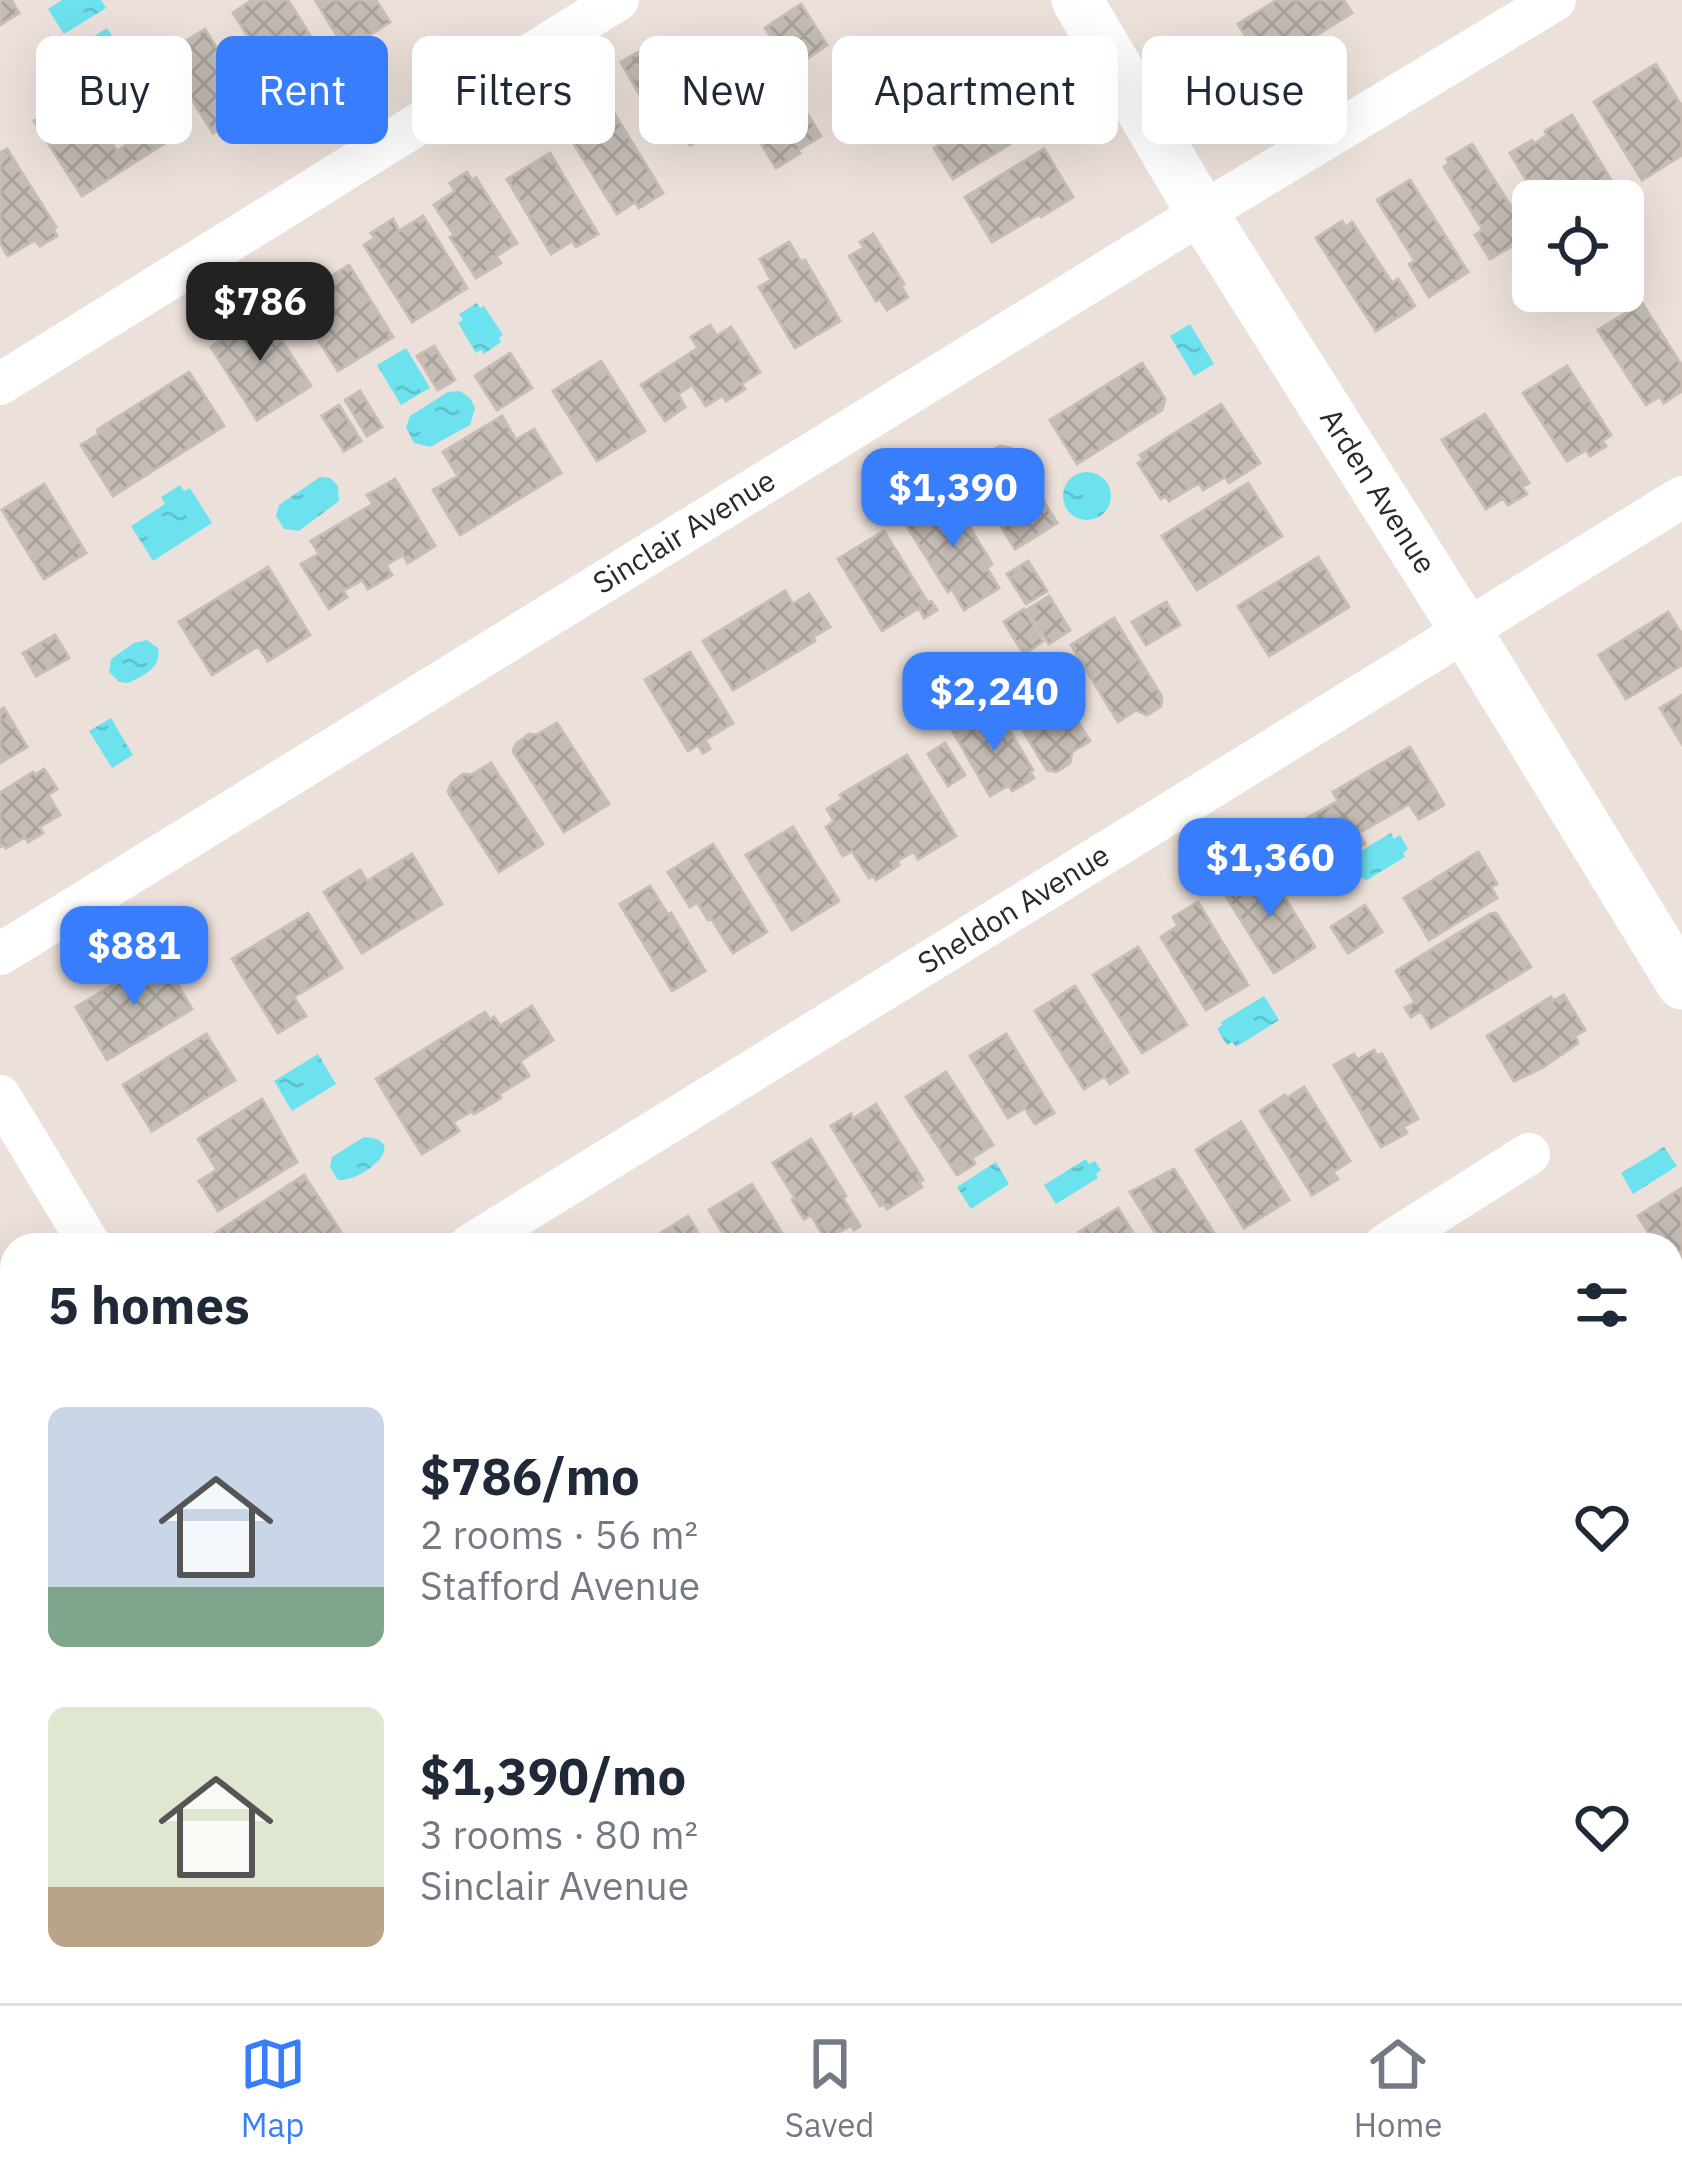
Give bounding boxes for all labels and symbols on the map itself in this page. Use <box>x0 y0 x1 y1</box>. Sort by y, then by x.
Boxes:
pin: $786 <box>189 262 331 364</box>
street label: Arden Avenue <box>1312 400 1446 580</box>
pin: $1,390 <box>855 448 1051 550</box>
street label: Sinclair Avenue <box>585 460 782 602</box>
pin: $2,240 <box>896 652 1092 754</box>
pin: $1,360 <box>1172 818 1368 920</box>
street label: Sheldon Avenue <box>910 834 1116 982</box>
pin: $881 <box>63 906 205 1008</box>

